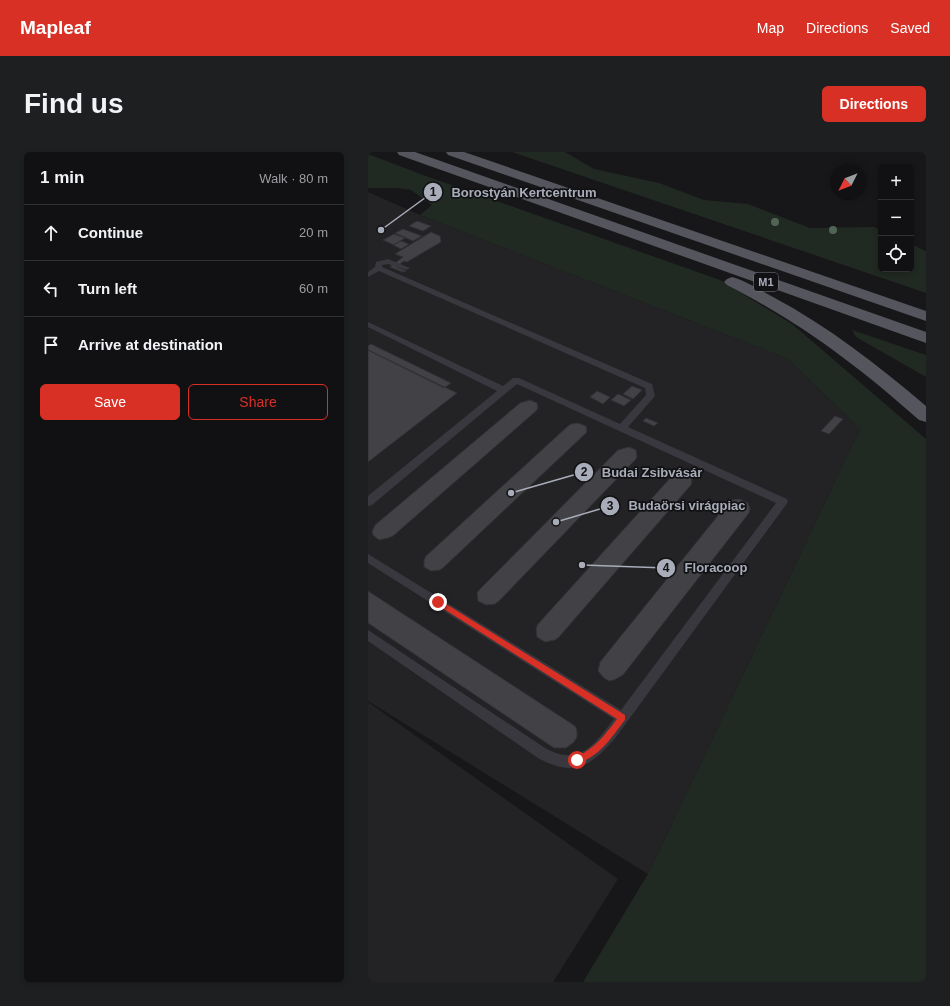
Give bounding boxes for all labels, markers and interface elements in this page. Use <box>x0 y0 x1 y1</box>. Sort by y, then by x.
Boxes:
text: Mapleaf <box>20 17 91 38</box>
text: Map <box>757 20 784 36</box>
text: Directions <box>806 20 868 36</box>
text: Saved <box>890 20 930 36</box>
button: Directions <box>822 86 926 122</box>
text: Find us <box>24 88 124 119</box>
north arrow <box>830 164 866 200</box>
map controls <box>878 164 914 272</box>
button: + <box>878 164 914 200</box>
text: 1 min <box>40 168 84 187</box>
text: Walk · 80 m <box>259 171 328 186</box>
callout: Borostyán Kertcentrum <box>423 180 604 205</box>
text: 1 <box>430 185 437 199</box>
text: Borostyán Kertcentrum <box>451 185 597 200</box>
button: − <box>878 200 914 236</box>
icon: ahead <box>40 222 62 244</box>
text: Continue <box>78 224 143 241</box>
text: 20 m <box>299 225 328 240</box>
button: locate <box>878 236 914 272</box>
road number: M1 <box>754 273 778 291</box>
icon: left <box>40 278 62 300</box>
text: Turn left <box>78 280 137 297</box>
text: 60 m <box>299 281 328 296</box>
icon: arrive <box>40 334 62 356</box>
text: Arrive at destination <box>78 336 223 353</box>
button: Save <box>40 384 180 420</box>
button: Share <box>188 384 328 420</box>
callout: Budai Zsibvásár <box>574 460 710 485</box>
text: 2 <box>581 465 588 479</box>
text: Budai Zsibvásár <box>602 465 702 480</box>
callout: Budaörsi virágpiac <box>600 493 753 518</box>
text: Budaörsi virágpiac <box>628 498 746 513</box>
text: 3 <box>607 499 614 513</box>
callout: Floracoop <box>656 555 755 580</box>
text: Floracoop <box>685 560 747 575</box>
text: 4 <box>663 561 670 575</box>
route end <box>429 593 447 611</box>
route start <box>568 751 586 769</box>

